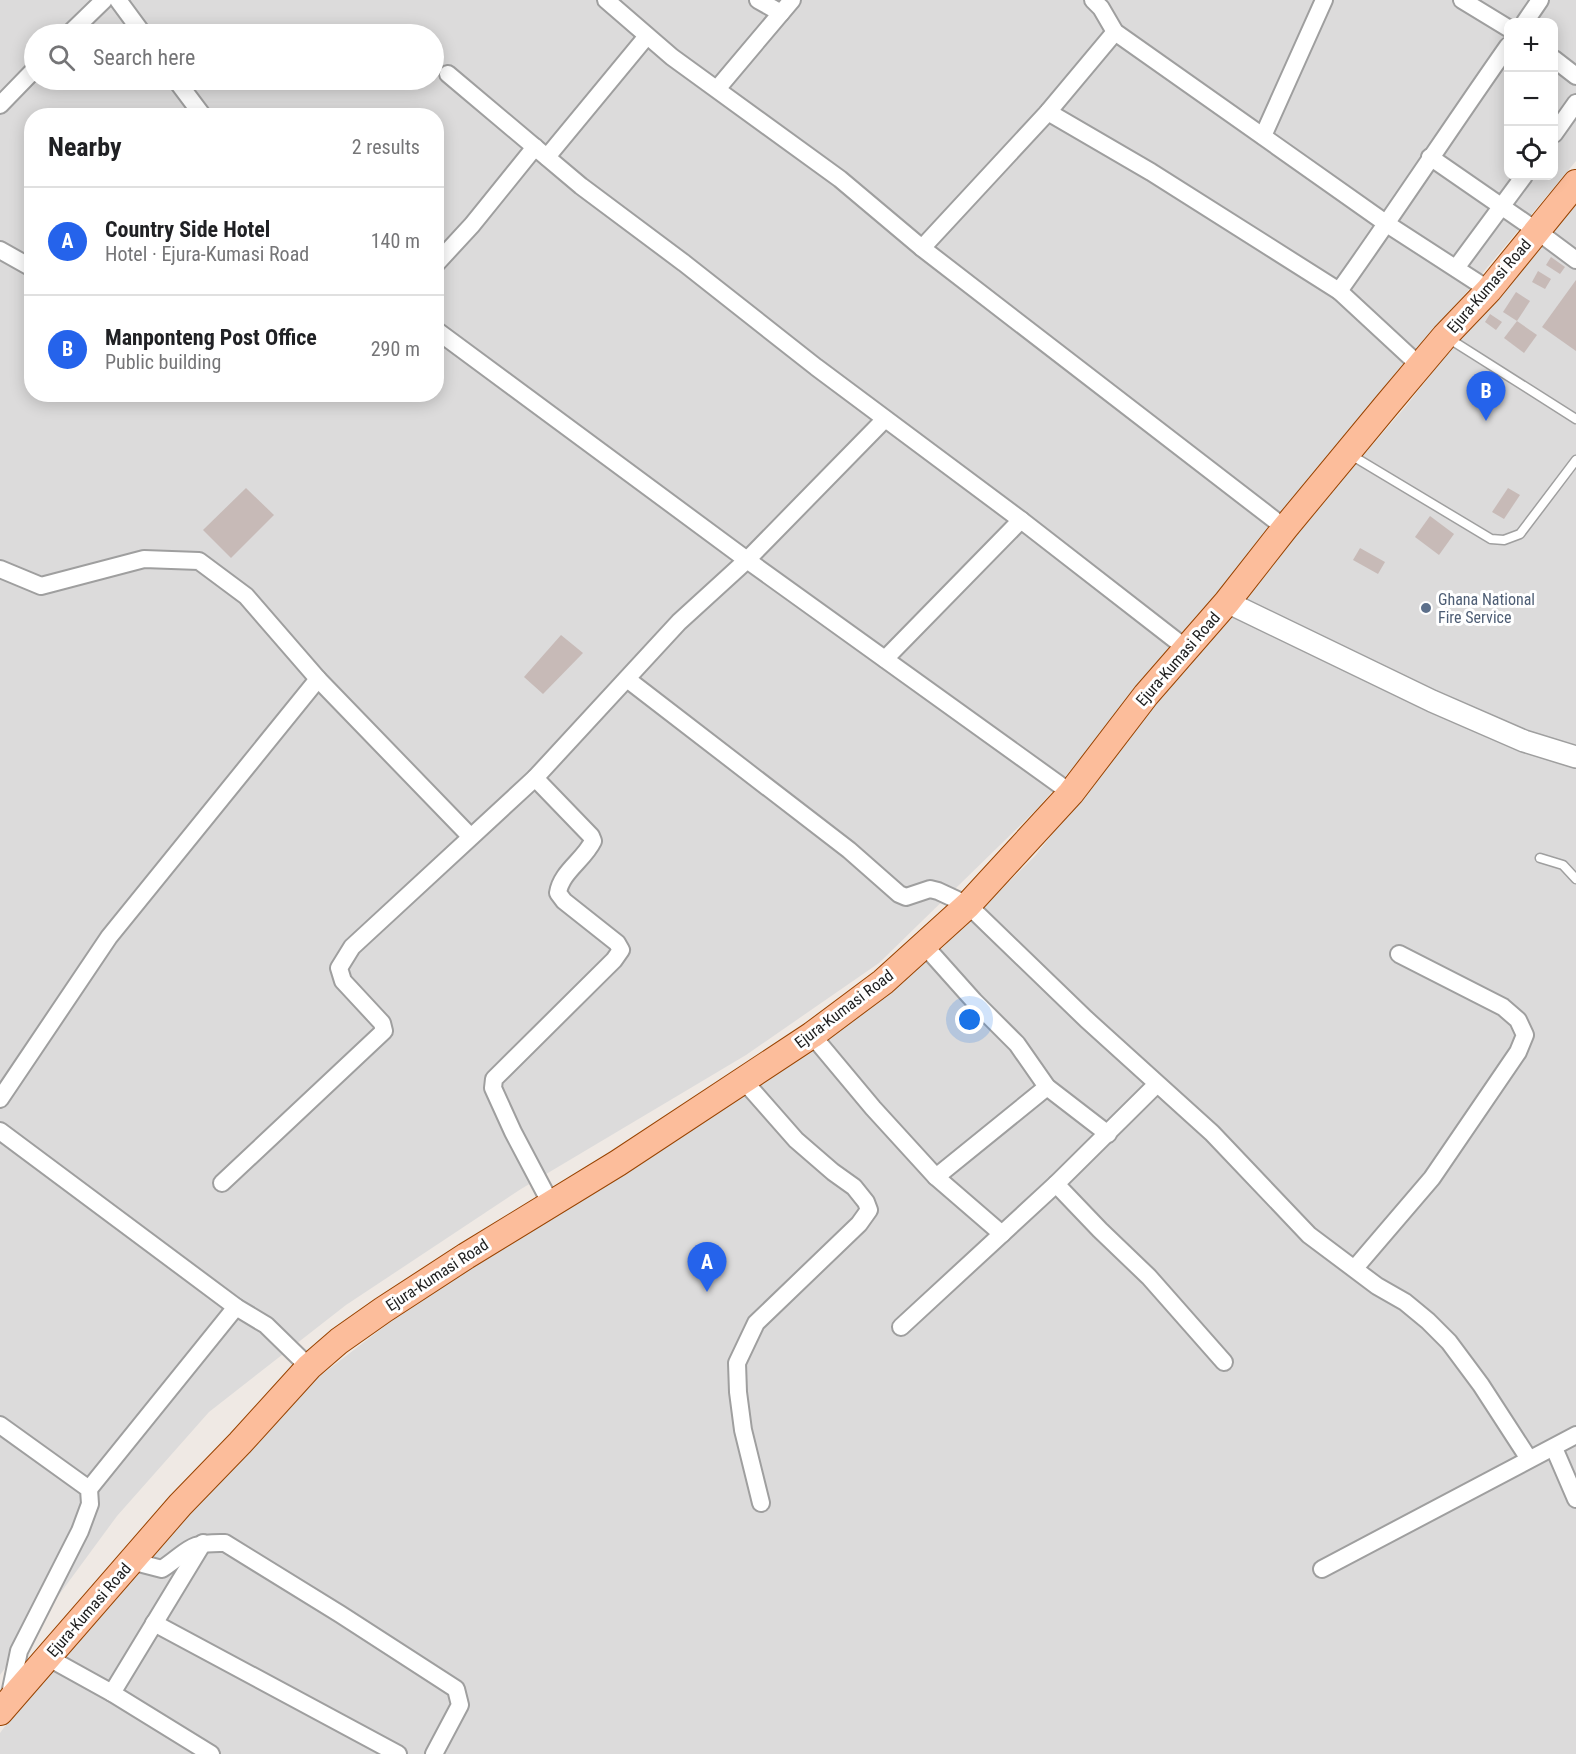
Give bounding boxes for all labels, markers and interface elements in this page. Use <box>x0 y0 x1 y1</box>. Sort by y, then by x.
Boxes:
map controls <box>1504 18 1558 180</box>
button: + <box>1504 18 1558 72</box>
search box <box>24 24 444 90</box>
icon: search <box>45 41 78 74</box>
text: Search here <box>93 45 195 70</box>
button: − <box>1504 72 1558 126</box>
button: locate <box>1504 126 1558 180</box>
text: Nearby <box>48 132 122 162</box>
text: 2 results <box>352 135 420 159</box>
text: Country Side Hotel <box>105 217 270 242</box>
text: A <box>62 229 73 253</box>
text: 140 m <box>371 229 420 253</box>
street label: Ejura-Kumasi Road <box>1443 235 1535 337</box>
text: Hotel · Ejura-Kumasi Road <box>105 242 309 266</box>
text: Manponteng Post Office <box>105 325 317 350</box>
text: B <box>62 337 73 361</box>
text: 290 m <box>371 337 420 361</box>
text: Public building <box>105 350 221 374</box>
pin: B <box>1466 372 1506 421</box>
place label: Ghana National Fire Service <box>1438 590 1535 627</box>
marker: Ghana National Fire Service <box>1419 601 1433 615</box>
street label: Ejura-Kumasi Road <box>1132 608 1224 710</box>
street label: Ejura-Kumasi Road <box>791 966 897 1052</box>
your location <box>955 1005 984 1034</box>
street label: Ejura-Kumasi Road <box>382 1235 492 1315</box>
pin: A <box>688 1242 726 1292</box>
street label: Ejura-Kumasi Road <box>43 1559 135 1661</box>

